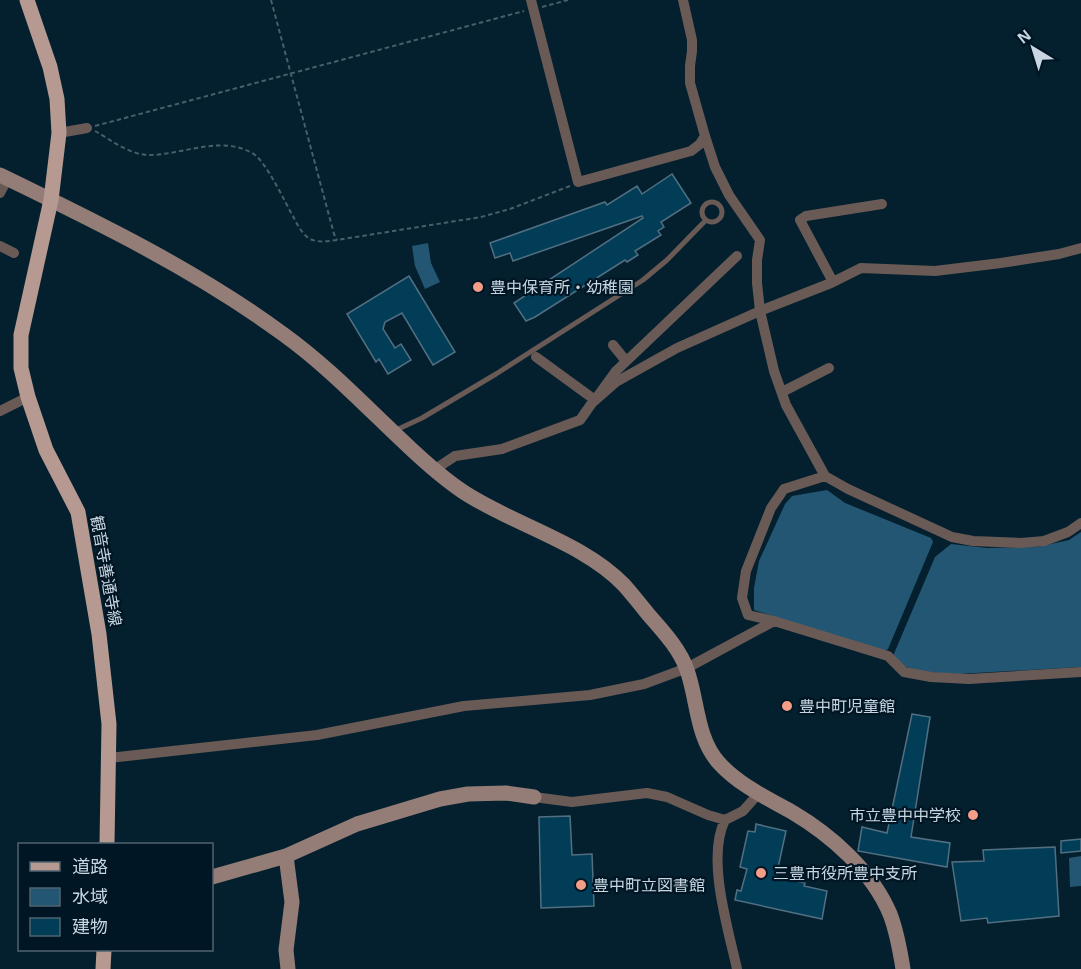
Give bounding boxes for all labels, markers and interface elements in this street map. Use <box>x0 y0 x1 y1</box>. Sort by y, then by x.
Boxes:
north arrow <box>1003 18 1063 78</box>
text: N <box>1014 26 1034 47</box>
place label: 豊中保育所・幼稚園 <box>490 279 634 296</box>
marker: 豊中保育所・幼稚園 <box>471 280 485 294</box>
street label: 観音寺善通寺線 <box>88 514 124 628</box>
place label: 豊中町児童館 <box>799 698 895 715</box>
marker: 豊中町児童館 <box>780 699 794 713</box>
place label: 市立豊中中学校 <box>849 807 961 824</box>
marker: 市立豊中中学校 <box>966 808 980 822</box>
legend <box>18 843 213 951</box>
text: 道路 <box>72 857 108 877</box>
place label: 三豊市役所豊中支所 <box>773 865 917 882</box>
marker: 三豊市役所豊中支所 <box>754 866 768 880</box>
place label: 豊中町立図書館 <box>593 877 705 894</box>
marker: 豊中町立図書館 <box>574 878 588 892</box>
text: 水域 <box>72 887 108 907</box>
text: 建物 <box>72 917 108 937</box>

